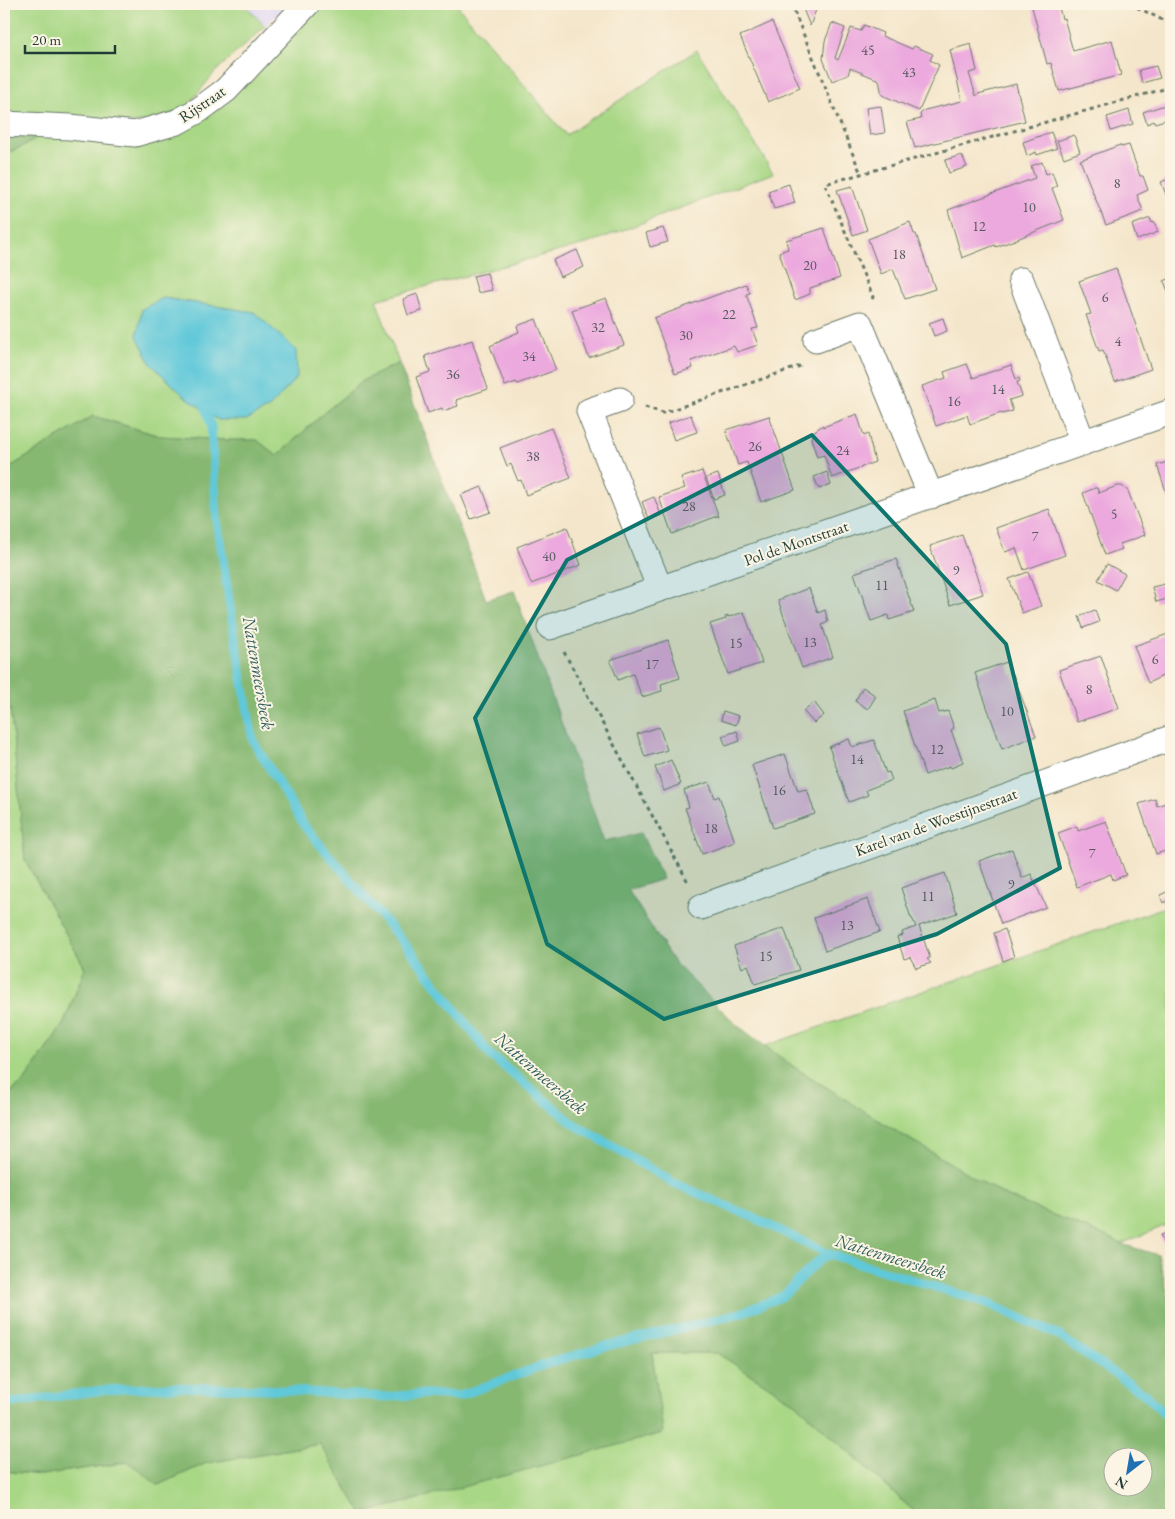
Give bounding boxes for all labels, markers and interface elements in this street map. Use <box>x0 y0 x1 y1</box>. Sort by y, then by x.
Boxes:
scale bar <box>25 22 115 54</box>
text: 20 m <box>32 30 61 49</box>
house number: 45 <box>861 41 875 59</box>
house number: 43 <box>902 63 916 81</box>
street label: Rijstraat <box>174 81 230 127</box>
house number: 8 <box>1114 174 1121 192</box>
house number: 10 <box>1022 198 1036 216</box>
house number: 12 <box>972 217 986 235</box>
house number: 18 <box>892 245 906 263</box>
house number: 20 <box>803 256 817 274</box>
house number: 6 <box>1102 288 1109 306</box>
house number: 22 <box>722 305 736 323</box>
house number: 32 <box>591 318 605 336</box>
house number: 30 <box>679 326 693 344</box>
house number: 4 <box>1115 332 1122 350</box>
house number: 34 <box>522 347 536 365</box>
house number: 36 <box>446 365 460 383</box>
house number: 14 <box>991 380 1005 398</box>
house number: 16 <box>947 392 961 410</box>
house number: 26 <box>748 437 762 455</box>
house number: 24 <box>836 441 850 459</box>
house number: 38 <box>526 447 540 465</box>
house number: 28 <box>682 497 696 515</box>
house number: 5 <box>1111 505 1117 523</box>
street label: Pol de Montstraat <box>741 515 851 571</box>
house number: 7 <box>1032 527 1039 545</box>
house number: 40 <box>542 547 556 565</box>
house number: 9 <box>953 561 960 579</box>
house number: 11 <box>875 576 889 594</box>
water label: Nattenmeersbeek <box>238 614 280 731</box>
house number: 13 <box>803 633 817 651</box>
house number: 15 <box>729 634 743 652</box>
house number: 6 <box>1152 650 1159 668</box>
house number: 17 <box>645 655 659 673</box>
house number: 8 <box>1086 680 1093 698</box>
house number: 10 <box>1000 702 1014 720</box>
house number: 12 <box>930 740 944 758</box>
house number: 14 <box>850 750 864 768</box>
house number: 16 <box>772 781 786 799</box>
street label: Karel van de Woestijnestraat <box>852 783 1020 861</box>
house number: 18 <box>704 819 718 837</box>
house number: 7 <box>1089 844 1096 862</box>
house number: 9 <box>1008 875 1015 893</box>
house number: 11 <box>921 887 935 905</box>
house number: 13 <box>840 916 854 934</box>
house number: 15 <box>759 947 773 965</box>
water label: Nattenmeersbeek <box>489 1026 592 1119</box>
water label: Nattenmeersbeek <box>832 1228 949 1284</box>
north arrow <box>1102 1446 1152 1496</box>
text: N <box>1111 1472 1131 1494</box>

